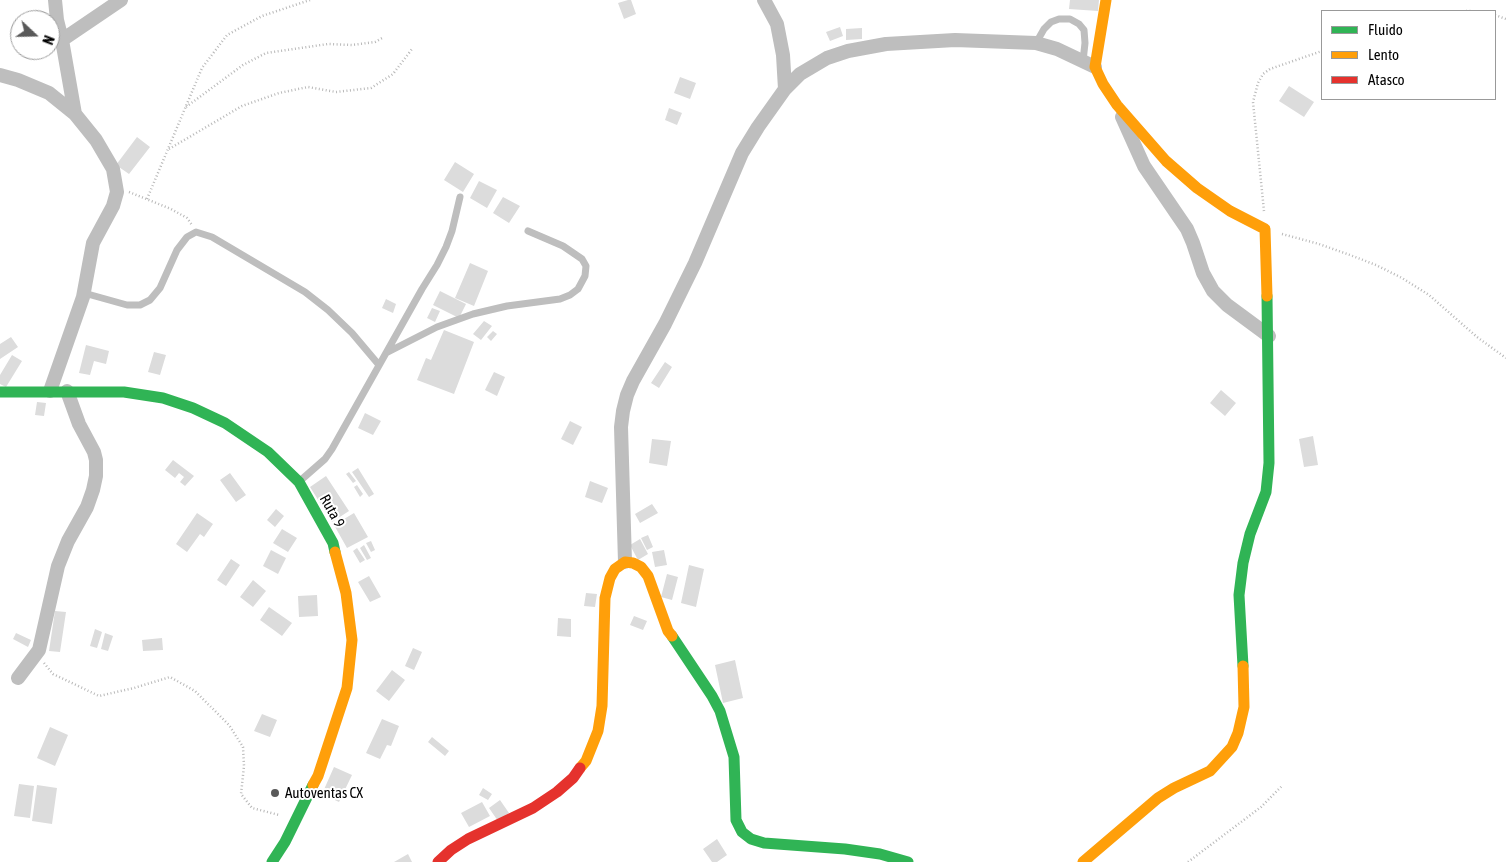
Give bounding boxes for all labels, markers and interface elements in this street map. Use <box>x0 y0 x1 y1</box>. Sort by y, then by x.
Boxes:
north arrow <box>10 10 60 60</box>
legend <box>1321 10 1496 100</box>
text: Fluido <box>1368 21 1403 38</box>
text: N <box>39 33 57 47</box>
text: Lento <box>1368 46 1399 63</box>
text: Atasco <box>1368 71 1405 88</box>
street label: Ruta 9 <box>316 491 348 531</box>
place label: Autoventas CX <box>285 784 363 802</box>
marker: Autoventas CX <box>269 787 281 799</box>

